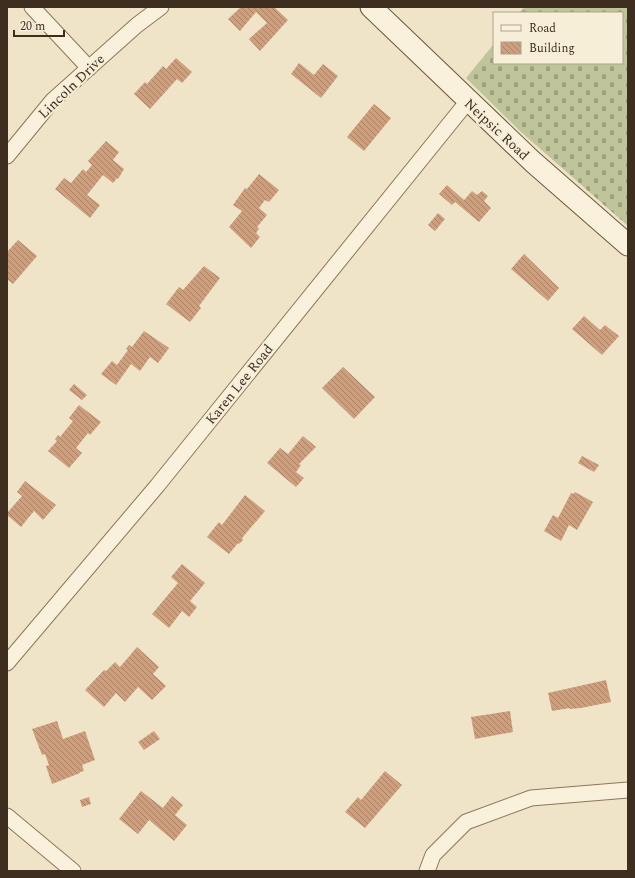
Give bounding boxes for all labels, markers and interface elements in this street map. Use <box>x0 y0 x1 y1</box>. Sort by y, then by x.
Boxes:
scale bar <box>14 12 64 38</box>
legend <box>493 12 623 64</box>
text: 20 m <box>20 17 45 36</box>
text: Road <box>529 19 556 38</box>
text: Building <box>529 39 575 58</box>
street label: Lincoln Drive <box>33 49 110 124</box>
street label: Neipsic Road <box>459 94 534 165</box>
street label: Karen Lee Road <box>200 339 279 429</box>

